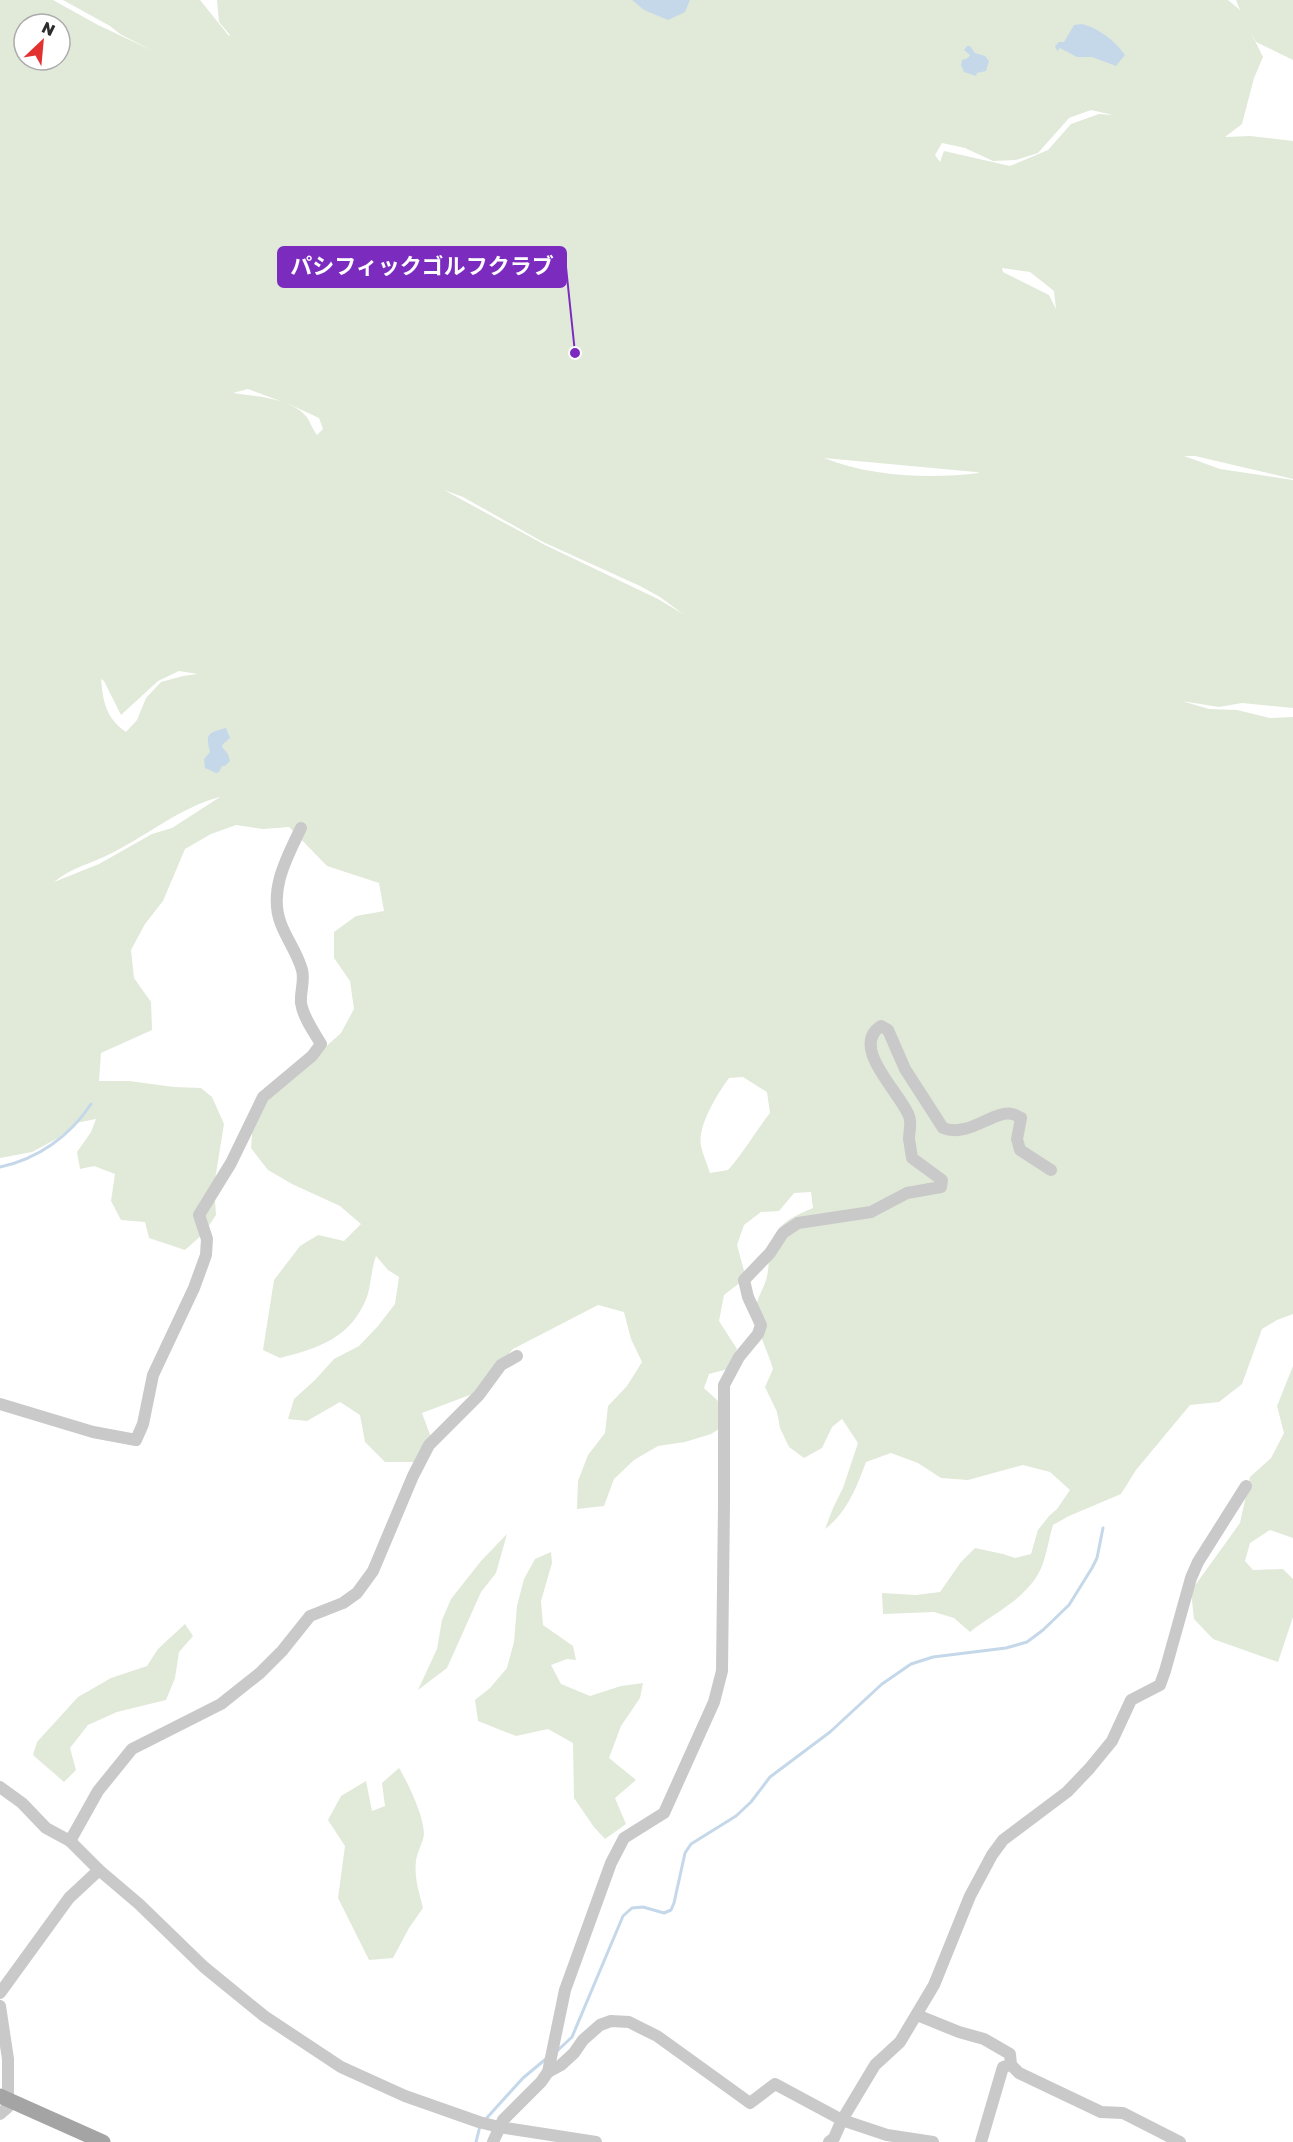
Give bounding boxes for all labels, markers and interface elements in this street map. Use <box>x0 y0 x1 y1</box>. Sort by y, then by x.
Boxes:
north arrow <box>12 12 72 72</box>
text: N <box>39 17 58 40</box>
callout: パシフィックゴルフクラブ <box>278 247 566 287</box>
text: パシフィックゴルフクラブ <box>290 252 554 279</box>

